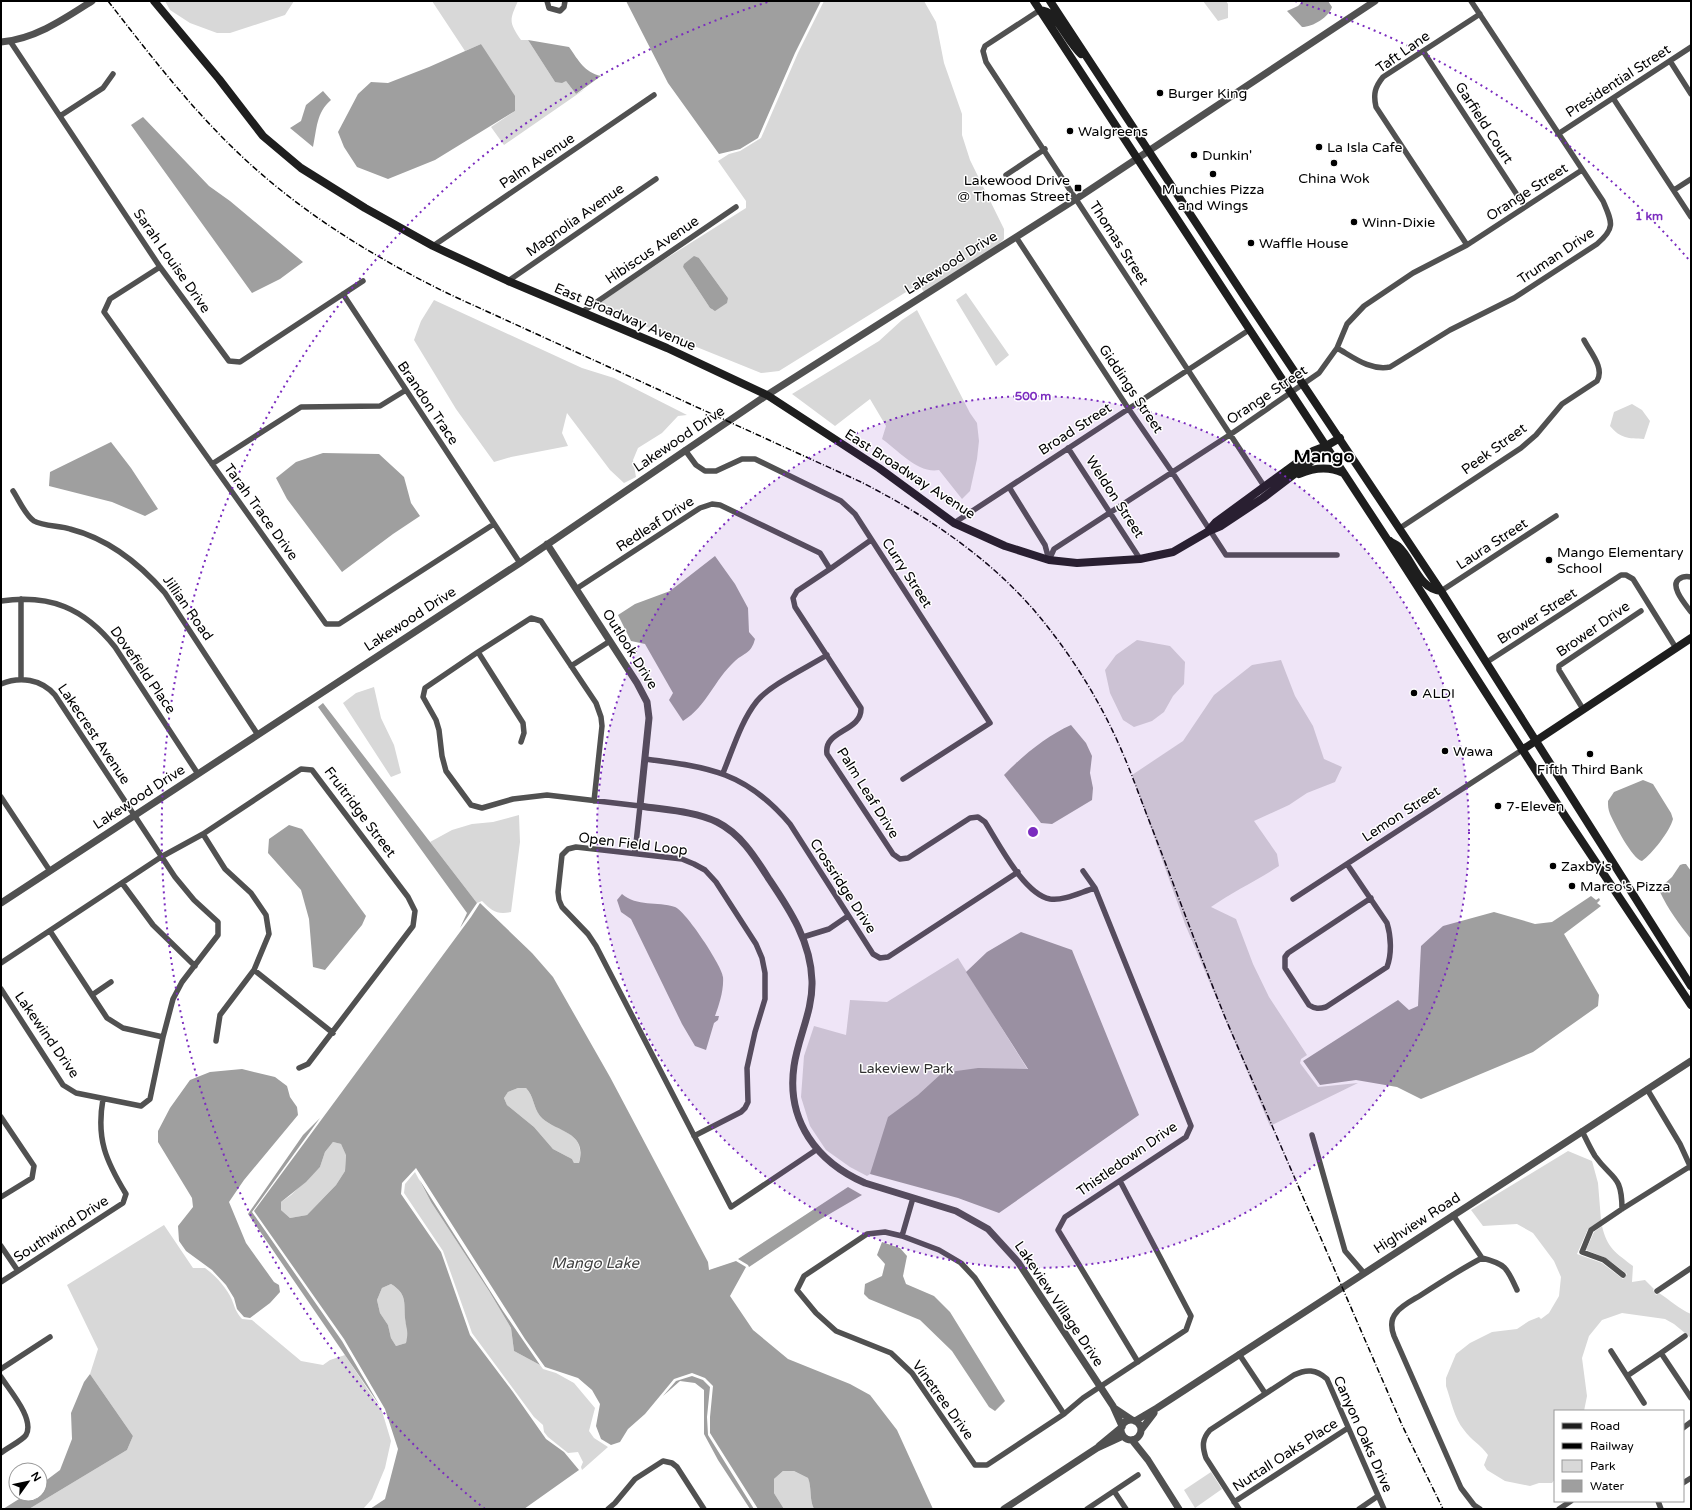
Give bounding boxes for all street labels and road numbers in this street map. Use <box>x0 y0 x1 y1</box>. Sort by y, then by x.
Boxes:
street label: Taft Lane <box>1373 27 1433 77</box>
street label: Presidential Street <box>1562 40 1674 121</box>
street label: Garfield Court <box>1451 79 1517 168</box>
street label: Palm Avenue <box>496 130 578 192</box>
street label: Orange Street <box>1483 159 1571 225</box>
street label: Magnolia Avenue <box>523 180 627 260</box>
street label: Thomas Street <box>1086 198 1153 289</box>
street label: Sarah Louise Drive <box>130 206 214 316</box>
street label: Hibiscus Avenue <box>602 212 702 288</box>
street label: Truman Drive <box>1514 224 1598 288</box>
street label: Lakewood Drive <box>901 228 1001 298</box>
street label: East Broadway Avenue <box>552 279 698 355</box>
street label: Giddings Street <box>1095 342 1167 437</box>
street label: Brandon Trace <box>394 358 462 448</box>
street label: Orange Street <box>1224 361 1311 428</box>
street label: Broad Street <box>1035 399 1115 459</box>
street label: Lakewood Drive <box>630 402 728 476</box>
street label: Peek Street <box>1458 419 1530 478</box>
street label: East Broadway Avenue <box>841 425 979 523</box>
street label: Weldon Street <box>1082 453 1148 542</box>
street label: Tarah Trace Drive <box>220 460 302 564</box>
street label: Redleaf Drive <box>613 493 697 555</box>
street label: Laura Street <box>1453 514 1531 573</box>
street label: Curry Street <box>878 535 936 612</box>
street label: Jillian Road <box>159 572 217 644</box>
street label: Lakewood Drive <box>361 583 459 655</box>
street label: Brower Street <box>1494 584 1580 648</box>
street label: Brower Drive <box>1553 597 1633 661</box>
street label: Outlook Drive <box>599 606 661 692</box>
street label: Dovefield Place <box>107 623 179 717</box>
street label: Lakecrest Avenue <box>54 680 134 788</box>
street label: Palm Leaf Drive <box>833 744 903 842</box>
street label: Lakewood Drive <box>90 761 188 833</box>
street label: Fruitridge Street <box>320 763 400 861</box>
street label: Lemon Street <box>1359 782 1444 846</box>
street label: Open Field Loop <box>577 829 689 859</box>
street label: Crossridge Drive <box>806 836 880 937</box>
street label: Lakewind Drive <box>11 989 83 1081</box>
street label: Thistledown Drive <box>1073 1118 1181 1200</box>
street label: Highview Road <box>1371 1189 1463 1257</box>
street label: Southwind Drive <box>10 1192 112 1266</box>
street label: Lakeview Village Drive <box>1011 1238 1107 1370</box>
street label: Vinetree Drive <box>909 1357 978 1443</box>
street label: Canyon Oaks Drive <box>1330 1373 1396 1495</box>
street label: Nuttall Oaks Place <box>1229 1415 1341 1495</box>

